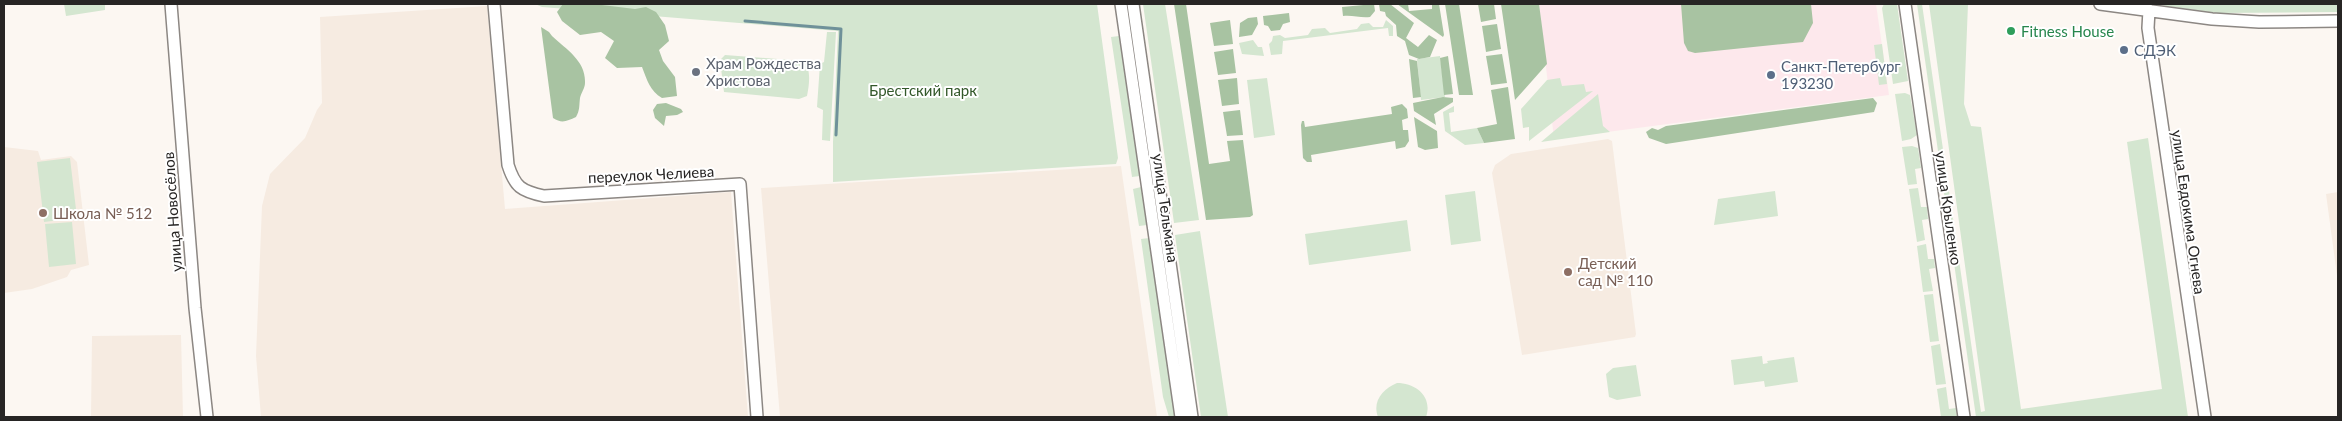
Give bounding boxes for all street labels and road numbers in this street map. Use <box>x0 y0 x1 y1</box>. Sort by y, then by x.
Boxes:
street label: улица Евдокима Огнева <box>2169 129 2209 295</box>
street label: улица Крыленко <box>1932 150 1966 266</box>
street label: улица Новосёлов <box>159 151 185 273</box>
street label: улица Тельмана <box>1149 152 1183 264</box>
street label: переулок Челиева <box>587 162 715 186</box>

